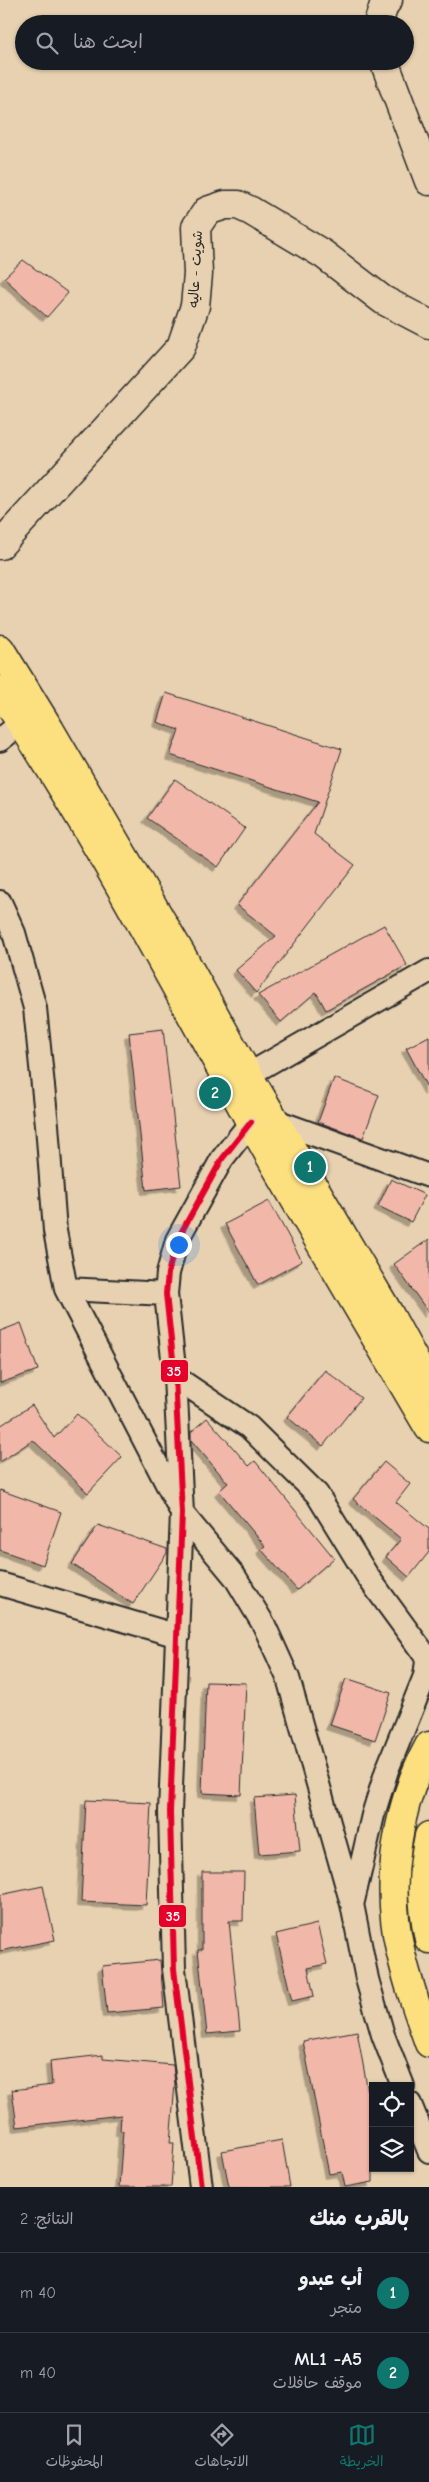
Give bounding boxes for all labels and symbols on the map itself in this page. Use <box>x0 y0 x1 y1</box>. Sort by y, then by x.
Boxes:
street label: شويت - عاليه <box>185 230 206 308</box>
pin: 2 <box>199 1074 231 1112</box>
pin: 1 <box>294 1148 326 1186</box>
your location <box>166 1232 192 1258</box>
line badge: 35 <box>160 1359 189 1383</box>
text: 35 <box>167 1363 181 1380</box>
line badge: 35 <box>158 1904 187 1928</box>
text: 35 <box>166 1908 180 1925</box>

